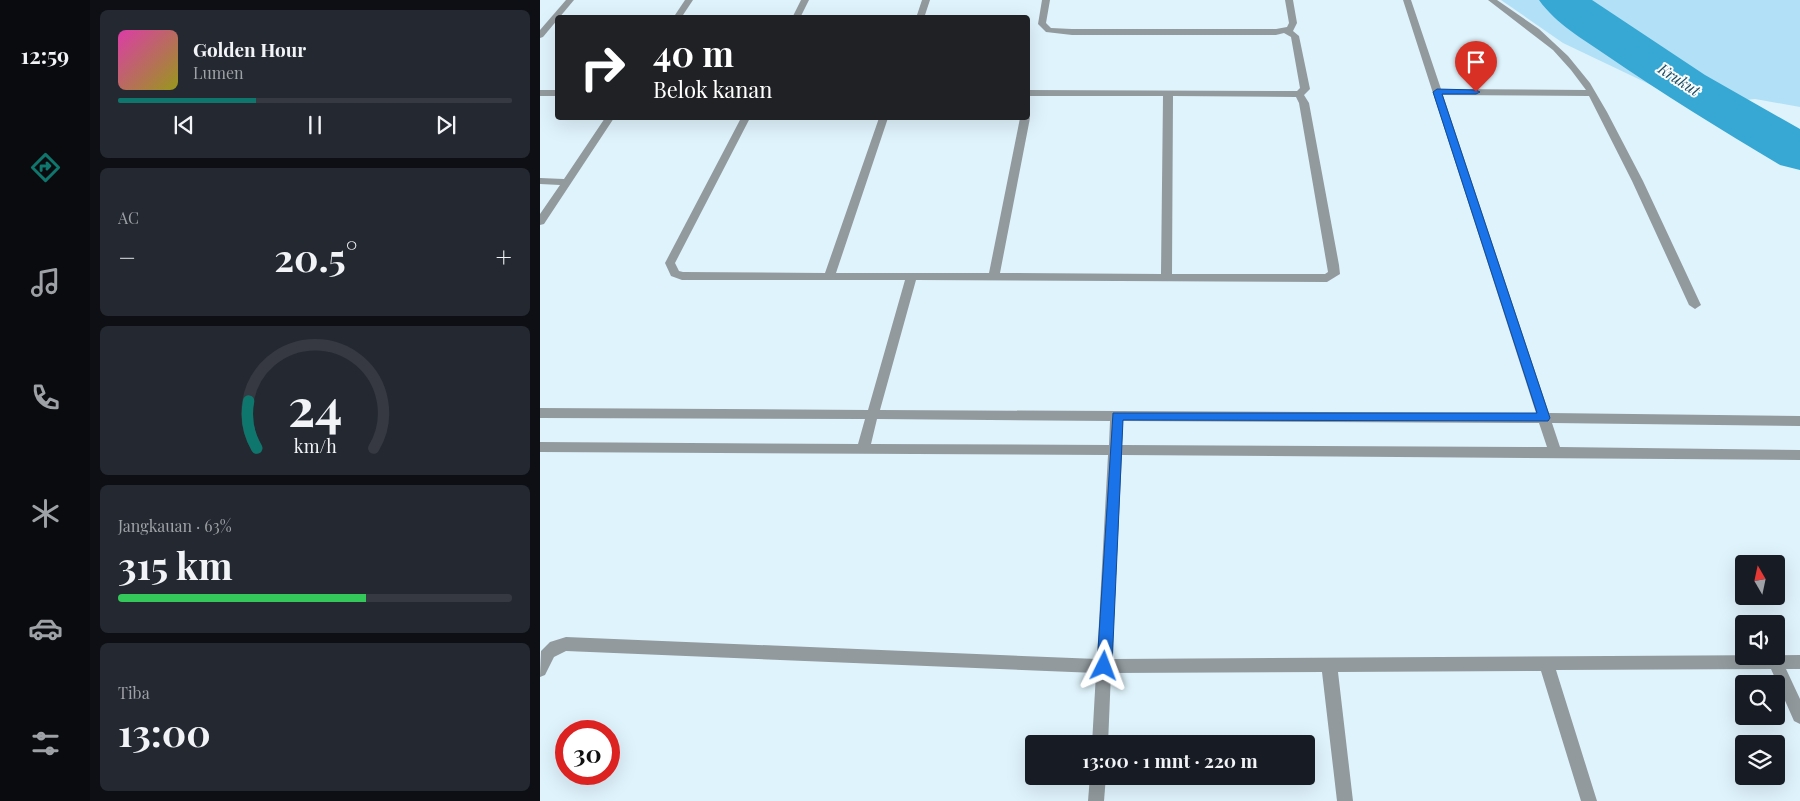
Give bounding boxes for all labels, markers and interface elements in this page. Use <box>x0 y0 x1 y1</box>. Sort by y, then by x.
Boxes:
text: 40 m <box>653 29 734 76</box>
icon: right <box>570 35 635 100</box>
text: Golden Hour <box>193 36 306 62</box>
text: 12:59 <box>21 40 69 70</box>
pin <box>1455 41 1497 92</box>
icon: arrive <box>1462 48 1490 76</box>
water label: Krukut <box>1654 58 1705 101</box>
text: Lumen <box>193 62 244 83</box>
text: Belok kanan <box>653 74 772 104</box>
icon: previous <box>170 111 198 139</box>
icon: pause <box>301 111 329 139</box>
icon: next <box>432 111 460 139</box>
icon: directions <box>28 150 63 185</box>
text: AC <box>118 207 139 228</box>
text: 20.5° <box>274 231 357 282</box>
text: − <box>118 238 136 275</box>
text: + <box>496 238 512 275</box>
icon: music <box>28 265 63 300</box>
text: 24 <box>288 371 342 440</box>
icon: phone <box>28 380 63 415</box>
text: km/h <box>294 434 337 457</box>
icon: climate <box>28 496 63 531</box>
text: Jangkauan · 63% <box>118 515 232 536</box>
text: 315 km <box>118 539 233 590</box>
north arrow <box>1735 555 1785 605</box>
map controls <box>1735 555 1785 785</box>
icon: car <box>28 611 63 646</box>
button: sound <box>1735 615 1785 665</box>
position arrow <box>1077 639 1129 691</box>
button: search <box>1735 675 1785 725</box>
text: Tiba <box>118 682 150 703</box>
text: 13:00 <box>118 706 211 757</box>
speed limit sign: 30 <box>555 720 620 785</box>
icon: filters <box>28 726 63 761</box>
button: layers <box>1735 735 1785 785</box>
text: 13:00 · 1 mnt · 220 m <box>1082 747 1258 773</box>

